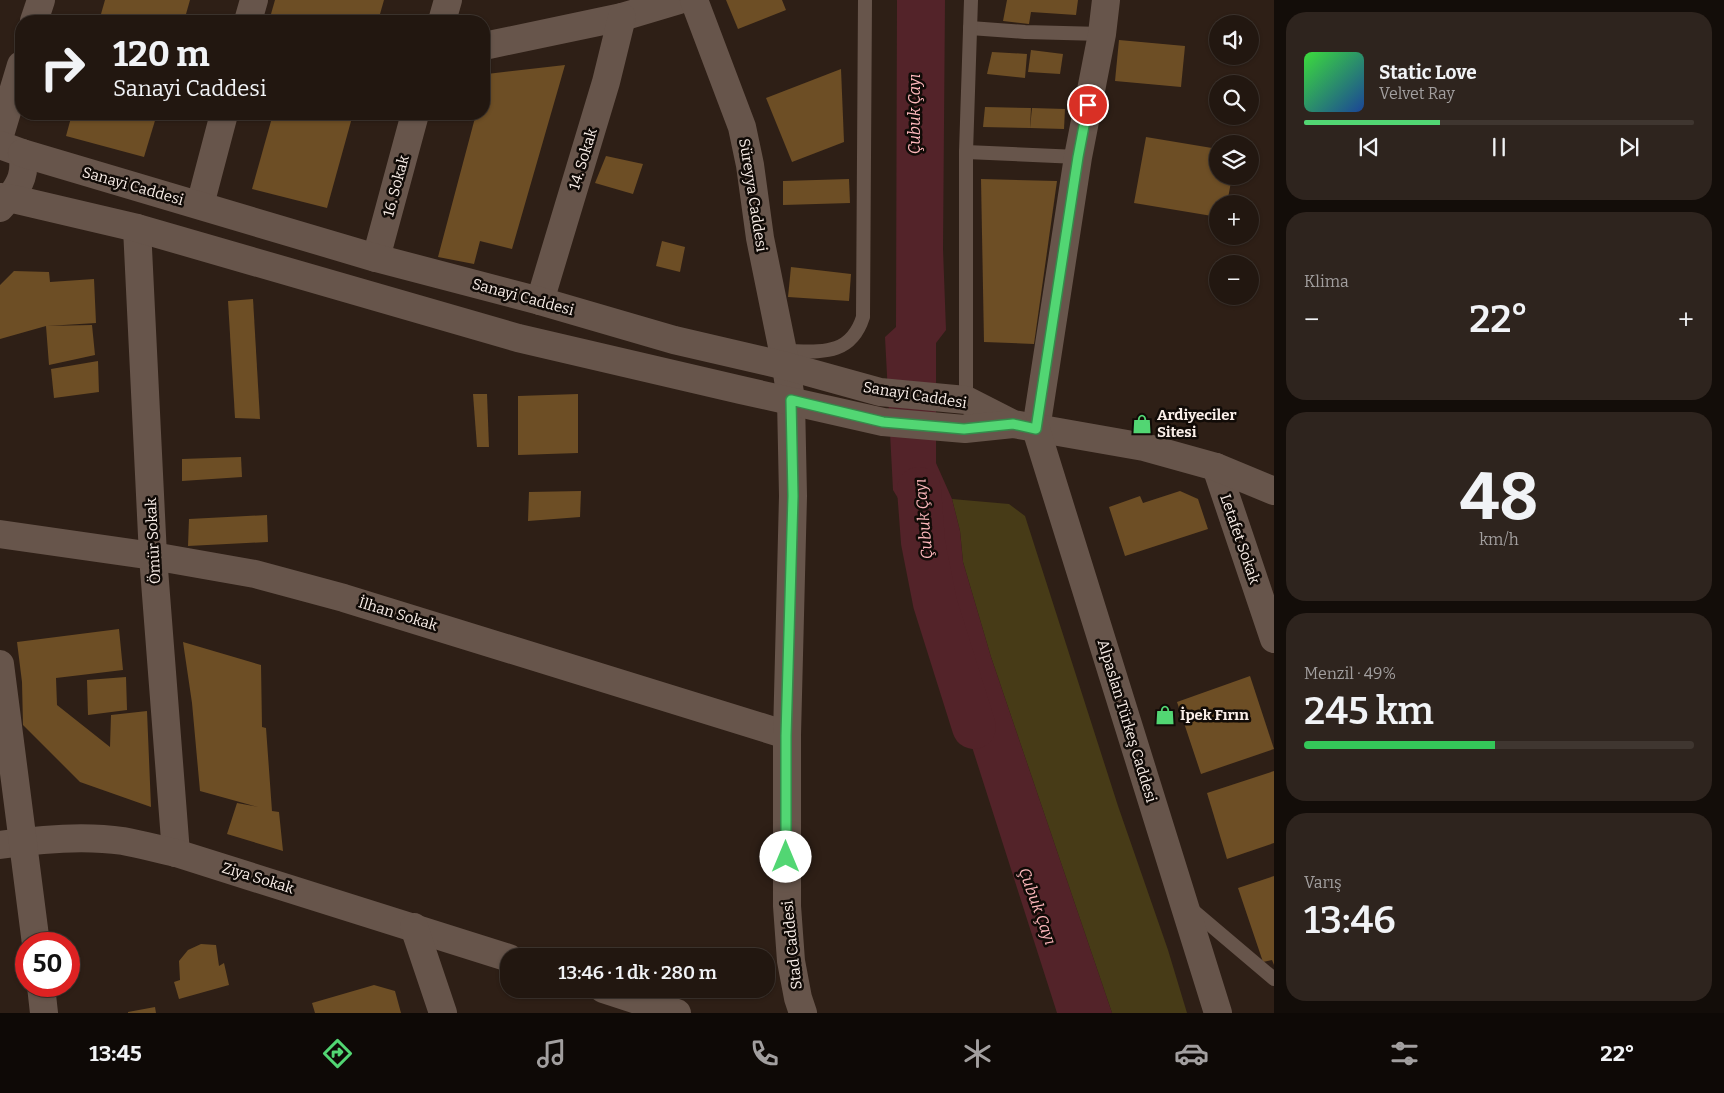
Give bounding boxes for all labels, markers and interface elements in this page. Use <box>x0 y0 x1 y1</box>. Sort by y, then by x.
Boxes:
map controls <box>1209 15 1259 305</box>
button: sound <box>1209 15 1259 65</box>
text: 120 m <box>113 33 210 75</box>
icon: right <box>30 35 95 100</box>
text: Static Love <box>1379 61 1477 84</box>
water label: Çubuk Çayı <box>905 74 924 154</box>
text: Sanayi Caddesi <box>113 75 266 102</box>
button: search <box>1209 75 1259 125</box>
pin <box>1067 84 1109 126</box>
text: Velvet Ray <box>1379 84 1455 103</box>
icon: arrive <box>1074 91 1102 119</box>
street label: 14. Sokak <box>565 126 601 192</box>
icon: previous <box>1355 133 1383 161</box>
icon: pause <box>1485 133 1513 161</box>
icon: next <box>1615 133 1643 161</box>
button: layers <box>1209 135 1259 185</box>
street label: Süreyya Caddesi <box>735 137 771 253</box>
street label: 16. Sokak <box>379 153 413 219</box>
street label: Sanayi Caddesi <box>80 163 186 209</box>
button: + <box>1209 195 1259 245</box>
button: − <box>1209 255 1259 305</box>
text: Klima <box>1304 272 1349 291</box>
street label: Sanayi Caddesi <box>470 275 576 319</box>
text: 22° <box>1469 296 1528 342</box>
text: − <box>1304 303 1319 336</box>
text: + <box>1678 303 1694 336</box>
street label: Sanayi Caddesi <box>862 378 969 412</box>
place label: Ardiyeciler Sitesi <box>1157 406 1237 441</box>
shop icon: Ardiyeciler Sitesi <box>1131 413 1153 435</box>
text: 48 <box>1460 458 1538 536</box>
water label: Çubuk Çayı <box>911 478 936 560</box>
street label: Letafet Sokak <box>1216 492 1264 587</box>
street label: Ömür Sokak <box>142 497 164 585</box>
text: km/h <box>1479 530 1519 549</box>
street label: İlhan Sokak <box>356 593 440 635</box>
street label: Alpaslan Türkeş Caddesi <box>1094 637 1161 805</box>
text: Menzil · 49% <box>1304 664 1396 683</box>
text: 245 km <box>1304 688 1434 734</box>
shop icon: İpek Fırın <box>1154 704 1176 726</box>
place label: İpek Fırın <box>1180 706 1249 724</box>
position arrow <box>759 830 811 882</box>
street label: Ziya Sokak <box>220 859 297 898</box>
water label: Çubuk Çayı <box>1015 865 1060 947</box>
text: Varış <box>1304 873 1342 892</box>
text: 13:46 <box>1304 897 1396 943</box>
street label: Stad Caddesi <box>778 899 806 990</box>
speed limit sign: 50 <box>15 932 80 997</box>
text: 13:46 · 1 dk · 280 m <box>558 961 717 984</box>
icon: directions <box>320 1036 355 1071</box>
icon: music <box>534 1036 569 1071</box>
icon: phone <box>747 1036 782 1071</box>
icon: climate <box>960 1036 995 1071</box>
icon: car <box>1174 1036 1209 1071</box>
icon: filters <box>1387 1036 1422 1071</box>
text: 13:45 <box>89 1040 142 1067</box>
text: 22° <box>1600 1040 1635 1067</box>

